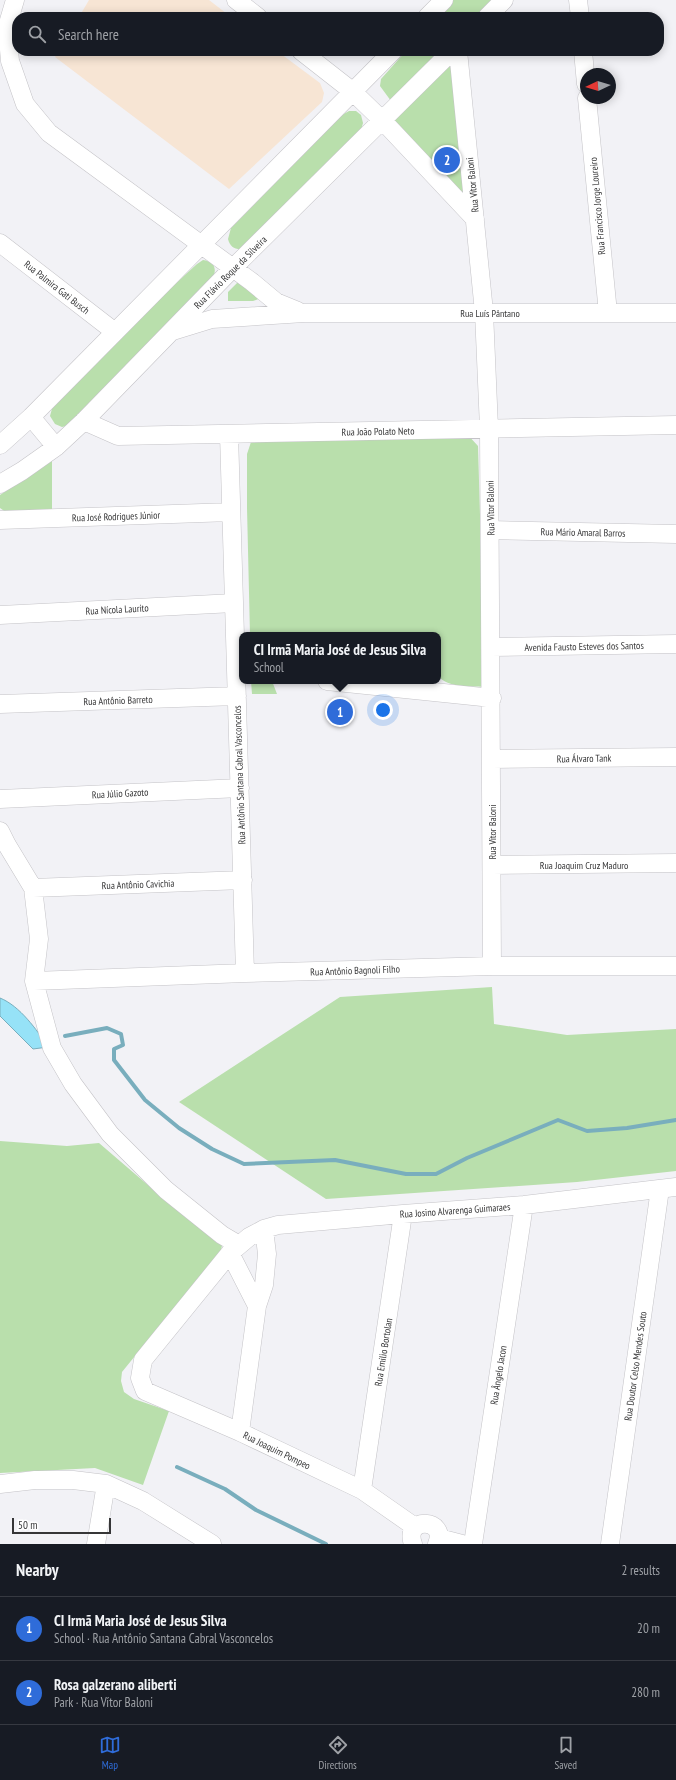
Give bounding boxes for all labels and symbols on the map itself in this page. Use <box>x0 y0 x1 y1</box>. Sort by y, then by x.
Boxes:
north arrow <box>580 68 616 104</box>
pin: 2 <box>434 145 460 175</box>
street label: Rua Vítor Baloni <box>463 157 482 213</box>
street label: Rua Francisco Jorge Loureiro <box>587 157 608 255</box>
street label: Rua Flávio Roque da Silveira <box>191 233 270 312</box>
street label: Rua Palmira Gati Busch <box>21 258 92 317</box>
street label: Rua Luís Pântano <box>460 307 520 320</box>
street label: Rua João Polato Neto <box>341 424 415 439</box>
street label: Rua Vítor Baloni <box>484 480 497 536</box>
street label: Rua José Rodrigues Júnior <box>72 508 161 525</box>
street label: Rua Mário Amaral Barros <box>540 525 626 540</box>
street label: Rua Nícola Laurito <box>85 601 149 618</box>
street label: Avenida Fausto Esteves dos Santos <box>524 639 644 654</box>
street label: Rua Antônio Barreto <box>83 693 153 708</box>
pin: 1 <box>327 697 353 727</box>
your location <box>373 700 393 720</box>
street label: Rua Antônio Santana Cabral Vasconcelos <box>231 705 248 845</box>
street label: Rua Álvaro Tank <box>557 752 612 765</box>
street label: Rua Júlio Gazoto <box>91 786 149 801</box>
street label: Rua Vítor Baloni <box>486 804 499 860</box>
street label: Rua Joaquim Cruz Maduro <box>540 859 628 872</box>
street label: Rua Antônio Cavichia <box>101 877 175 892</box>
street label: Rua Antônio Bagnoli Filho <box>310 962 400 979</box>
street label: Rua Josino Alvarenga Guimaraes <box>399 1200 511 1221</box>
street label: Rua Doutor Celso Mendes Souto <box>621 1311 650 1422</box>
street label: Rua Emílio Bortolan <box>372 1317 395 1387</box>
street label: Rua Ângelo Jacon <box>487 1345 510 1406</box>
street label: Rua Joaquim Pompeo <box>241 1429 313 1472</box>
scale bar <box>12 1516 111 1535</box>

